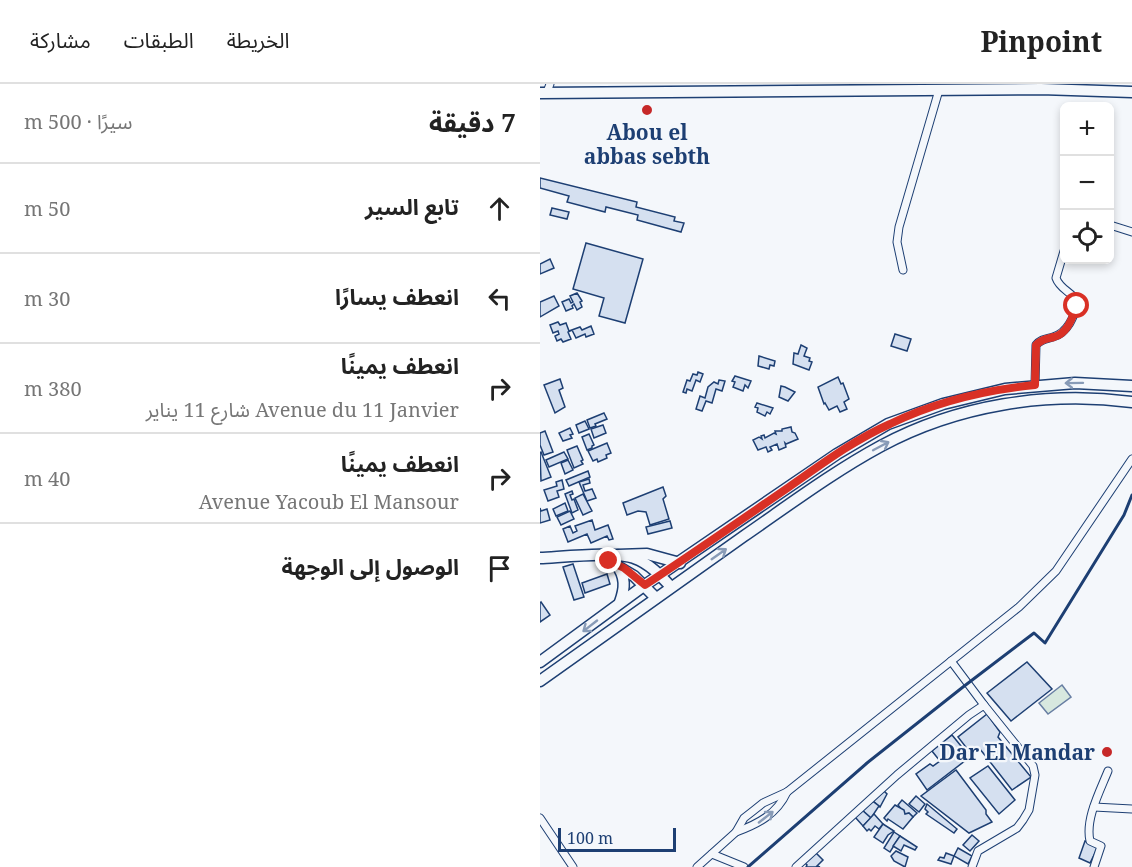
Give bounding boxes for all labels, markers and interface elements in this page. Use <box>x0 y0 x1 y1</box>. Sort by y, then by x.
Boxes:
text: Pinpoint <box>980 22 1102 60</box>
text: مشاركة <box>30 26 91 54</box>
text: الطبقات <box>124 26 194 54</box>
text: الخريطة <box>227 26 290 54</box>
map controls <box>1060 102 1114 264</box>
button: + <box>1060 102 1114 156</box>
marker: Abou el abbas sebth <box>640 103 654 117</box>
text: 7 دقيقة <box>429 104 516 140</box>
text: سيرًا · 500 m <box>24 108 132 135</box>
place label: Abou el abbas sebth <box>584 118 710 170</box>
button: − <box>1060 156 1114 210</box>
text: تابع السير <box>365 191 459 221</box>
icon: ahead <box>483 192 516 225</box>
text: 50 m <box>24 195 70 222</box>
button: locate <box>1060 210 1114 264</box>
text: انعطف يسارًا <box>335 281 459 311</box>
icon: left <box>483 282 516 315</box>
text: 30 m <box>24 285 70 312</box>
route start <box>1063 292 1089 318</box>
text: انعطف يمينًا <box>341 350 459 380</box>
icon: right <box>483 372 516 405</box>
text: 380 m <box>24 375 82 402</box>
one-way arrow <box>1064 377 1084 389</box>
text: Avenue du 11 Janvier شارع 11 يناير <box>146 396 459 423</box>
one-way arrow <box>872 440 889 452</box>
text: انعطف يمينًا <box>341 448 459 478</box>
icon: right <box>483 462 516 495</box>
text: 40 m <box>24 465 70 492</box>
text: Avenue Yacoub El Mansour <box>199 488 459 515</box>
route end <box>595 547 621 573</box>
one-way arrow <box>710 548 727 560</box>
text: الوصول إلى الوجهة <box>281 551 459 581</box>
icon: arrive <box>483 552 516 585</box>
one-way arrow <box>582 620 598 633</box>
place label: Dar El Mandar <box>939 738 1095 766</box>
marker: Dar El Mandar <box>1100 745 1114 759</box>
one-way arrow <box>758 811 774 824</box>
scale bar <box>558 825 676 852</box>
text: 100 m <box>567 827 613 849</box>

